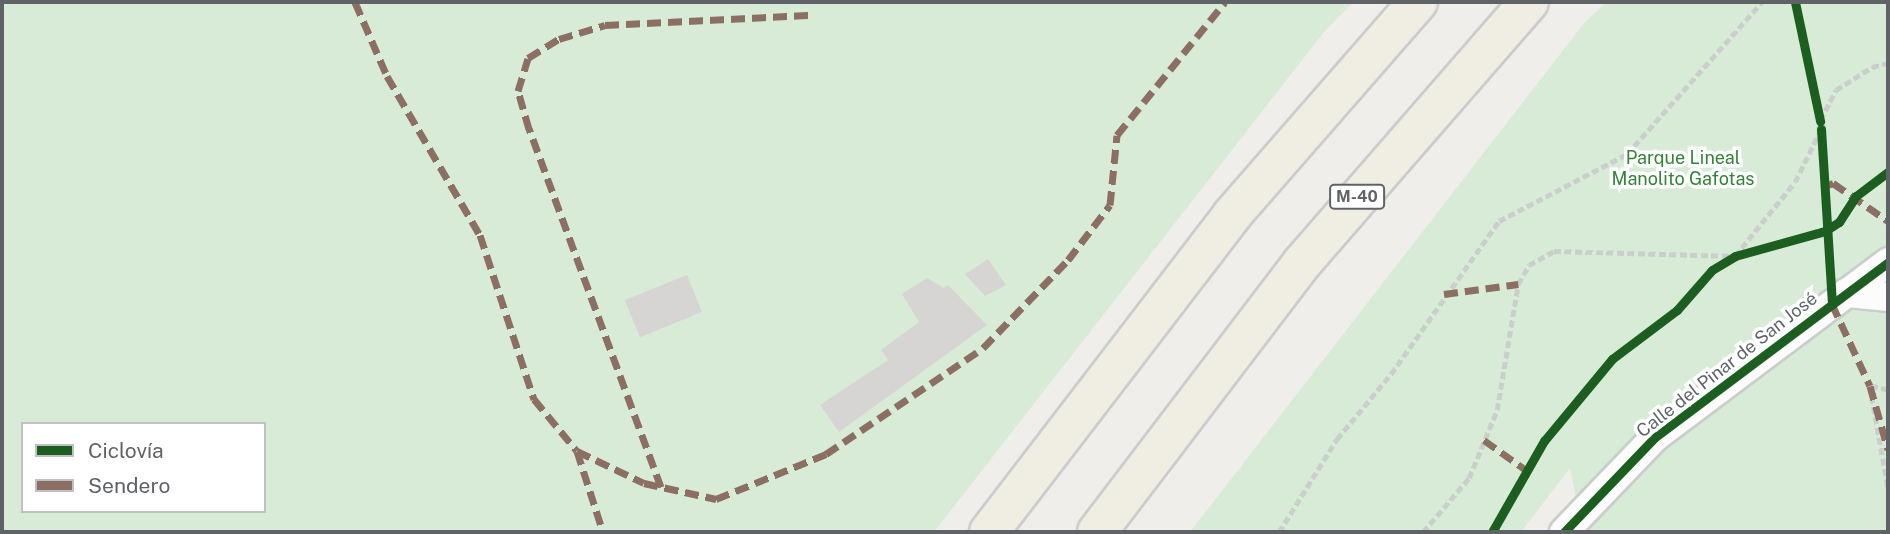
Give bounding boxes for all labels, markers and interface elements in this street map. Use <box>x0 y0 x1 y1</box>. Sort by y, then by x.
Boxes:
park label: Parque Lineal Manolito Gafotas <box>1611 148 1755 190</box>
road number: M-40 <box>1329 184 1385 210</box>
street label: Calle del Pinar de San José <box>1632 288 1822 442</box>
legend <box>21 422 266 513</box>
text: Ciclovía <box>88 438 164 463</box>
text: Sendero <box>88 473 170 498</box>

